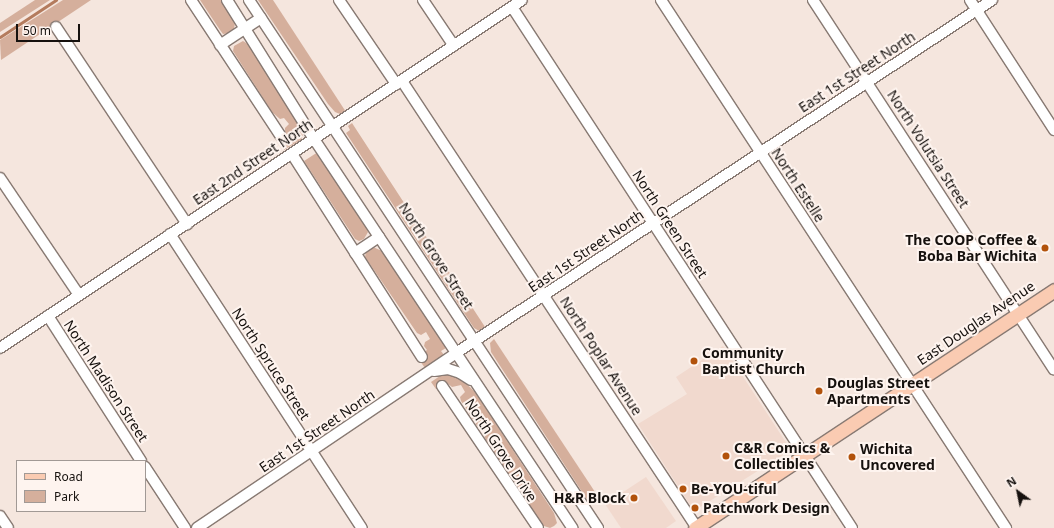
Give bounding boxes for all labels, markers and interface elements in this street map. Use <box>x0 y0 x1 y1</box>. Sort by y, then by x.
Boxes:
scale bar <box>18 16 82 42</box>
text: 50 m <box>23 22 51 39</box>
street label: East 1st Street North <box>795 28 919 116</box>
street label: North Volutsia Street <box>884 87 972 211</box>
street label: East 2nd Street North <box>190 116 316 208</box>
street label: North Estelle <box>768 145 828 225</box>
street label: North Green Street <box>629 167 711 281</box>
street label: North Grove Street <box>395 199 477 313</box>
street label: East 1st Street North <box>525 206 647 296</box>
place label: The COOP Coffee & Boba Bar Wichita <box>905 232 1037 264</box>
marker: The COOP Coffee & Boba Bar Wichita <box>1040 243 1050 253</box>
street label: East Douglas Avenue <box>914 277 1038 369</box>
street label: North Poplar Avenue <box>556 294 646 418</box>
street label: North Spruce Street <box>228 305 314 423</box>
street label: North Madison Street <box>60 317 152 445</box>
place label: Community Baptist Church <box>702 345 805 378</box>
marker: Community Baptist Church <box>689 356 699 366</box>
place label: Douglas Street Apartments <box>827 375 930 408</box>
street label: East 1st Street North <box>256 386 378 476</box>
marker: Douglas Street Apartments <box>814 386 824 396</box>
street label: North Grove Drive <box>461 395 541 505</box>
place label: C&R Comics & Collectibles <box>734 440 830 472</box>
place label: Wichita Uncovered <box>860 441 935 474</box>
marker: C&R Comics & Collectibles <box>721 451 731 461</box>
marker: Wichita Uncovered <box>847 452 857 462</box>
legend <box>16 460 146 512</box>
text: Road <box>54 468 83 485</box>
north arrow <box>998 472 1038 512</box>
text: N <box>1003 473 1019 490</box>
place label: Be-YOU-tiful <box>691 481 777 497</box>
marker: Be-YOU-tiful <box>678 484 688 494</box>
text: Park <box>54 488 79 505</box>
place label: H&R Block <box>554 490 626 506</box>
marker: H&R Block <box>629 493 639 503</box>
place label: Patchwork Design <box>703 500 830 516</box>
marker: Patchwork Design <box>690 503 700 513</box>

